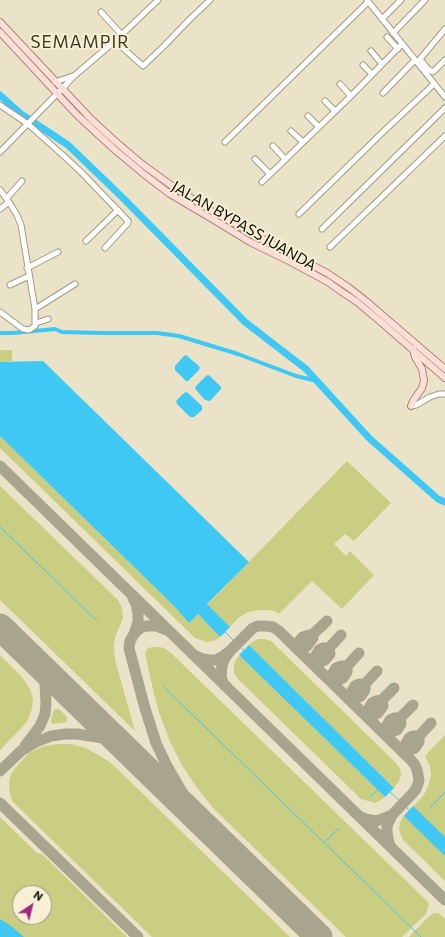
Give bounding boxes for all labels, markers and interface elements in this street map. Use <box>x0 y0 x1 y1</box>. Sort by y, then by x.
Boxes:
district label: SEMAMPIR <box>30 32 130 52</box>
street label: JALAN BYPASS JUANDA <box>168 177 320 275</box>
north arrow <box>12 885 52 925</box>
text: N <box>31 888 46 903</box>

